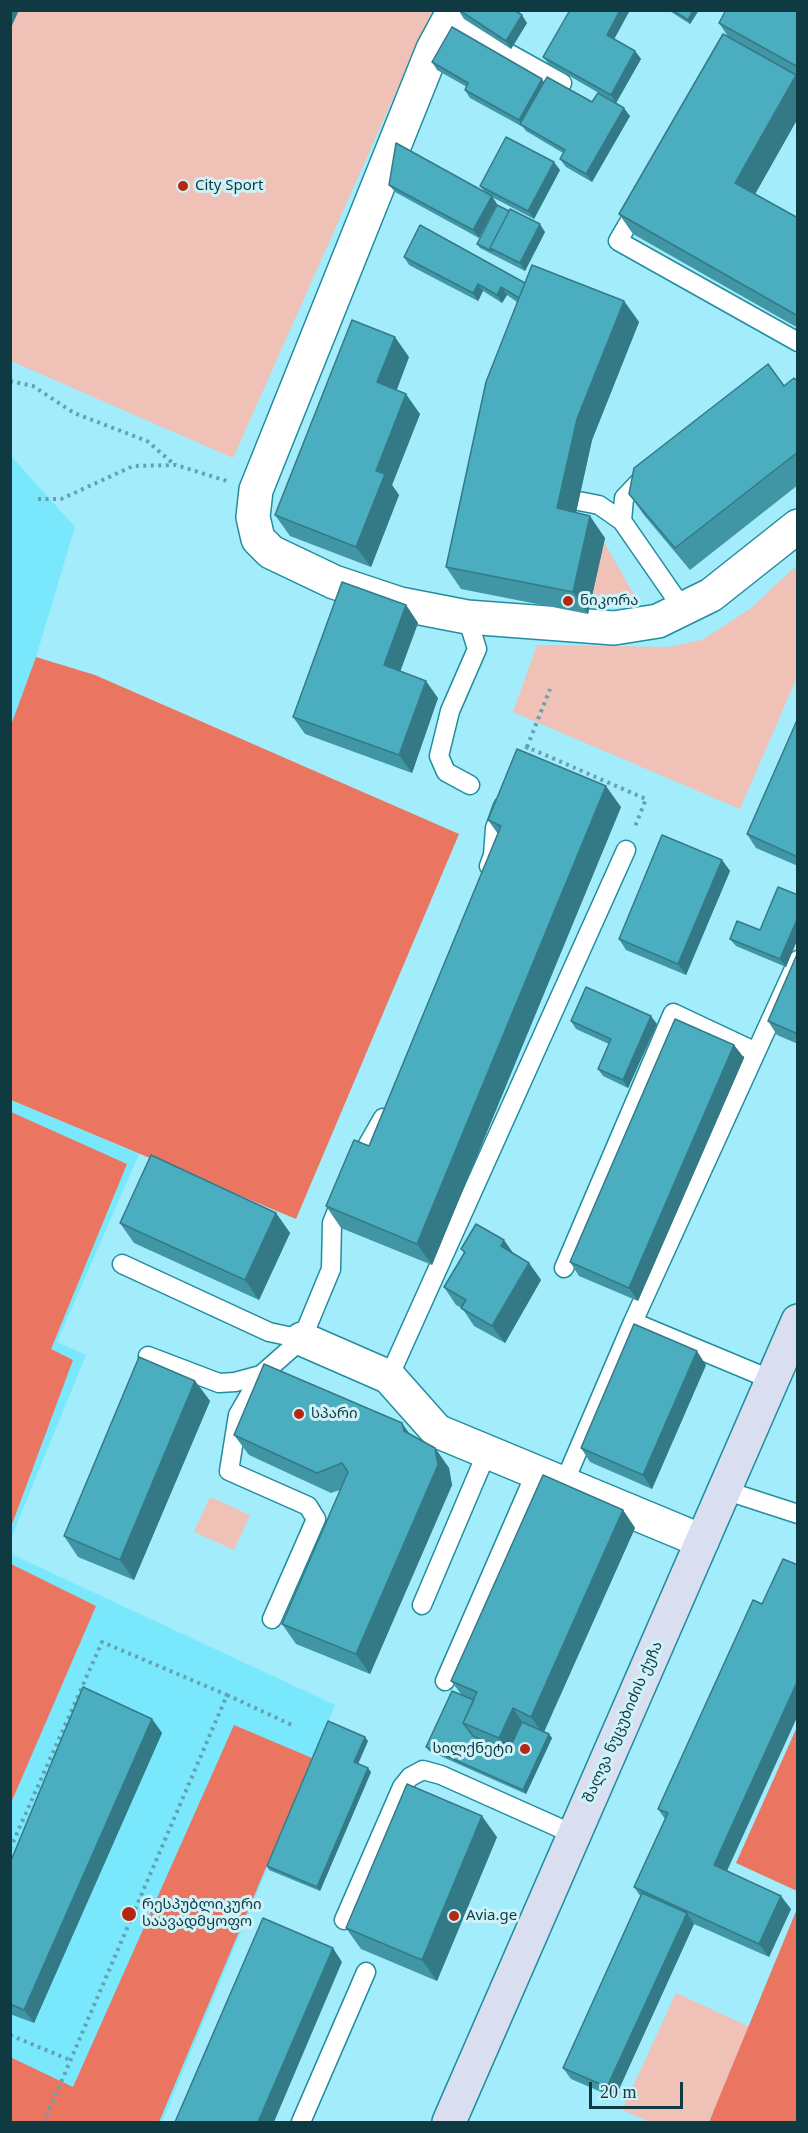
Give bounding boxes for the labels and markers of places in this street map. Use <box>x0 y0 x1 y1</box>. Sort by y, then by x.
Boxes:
place label: City Sport <box>195 177 263 195</box>
marker: City Sport <box>176 179 190 193</box>
place label: ნიკორა <box>580 592 638 610</box>
marker: ნიკორა <box>561 594 575 608</box>
place label: სპარი <box>311 1405 358 1423</box>
marker: სპარი <box>292 1407 306 1421</box>
place label: სილქნეტი <box>432 1740 513 1758</box>
marker: სილქნეტი <box>518 1742 532 1756</box>
place label: რესპუბლიკური საავადმყოფო <box>142 1896 262 1931</box>
marker: რესპუბლიკური საავადმყოფო <box>120 1905 138 1923</box>
place label: Avia.ge <box>466 1907 517 1925</box>
marker: Avia.ge <box>447 1909 461 1923</box>

